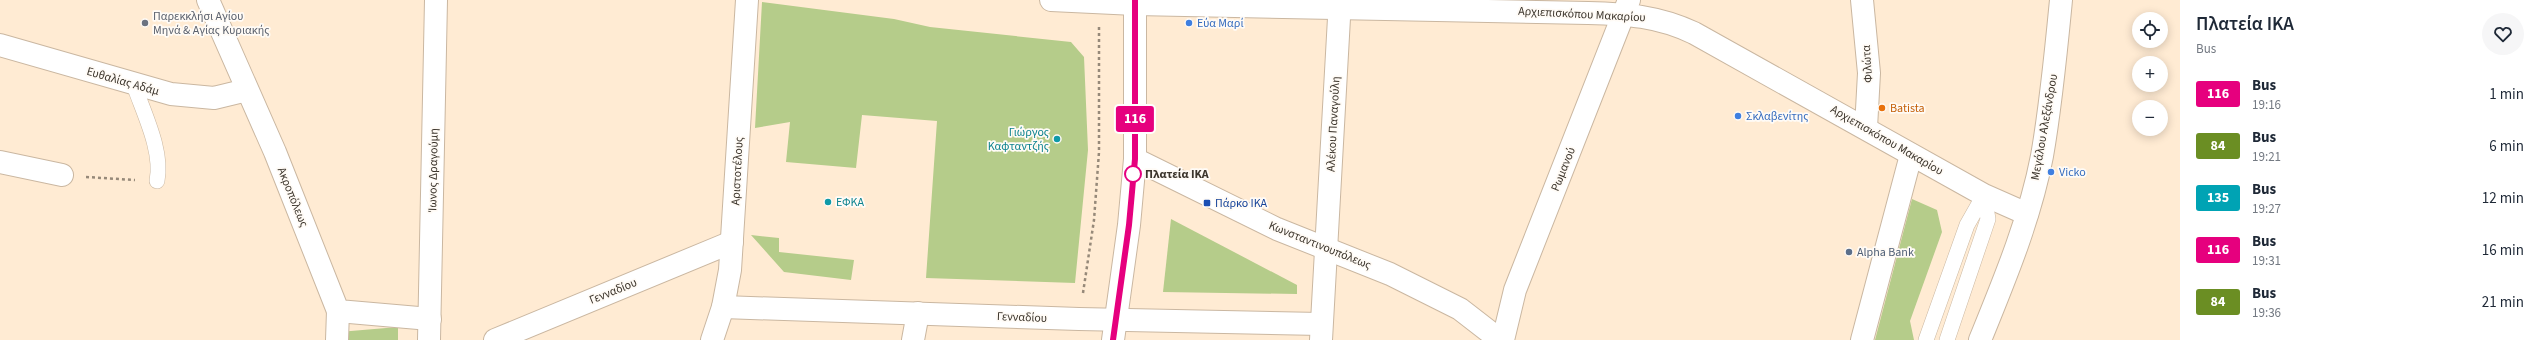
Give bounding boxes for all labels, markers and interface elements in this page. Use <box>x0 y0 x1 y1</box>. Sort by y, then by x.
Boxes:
street label: Αρχιεπισκόπου Μακαρίου <box>1518 3 1646 26</box>
place label: Παρεκκλήσι Αγίου Μηνά & Αγίας Κυριακής <box>153 8 269 39</box>
text: Πλατεία ΙΚΑ <box>2196 11 2294 38</box>
map controls <box>2132 12 2168 136</box>
button: locate <box>2132 12 2168 48</box>
button: heart <box>2482 13 2524 55</box>
place label: Εύα Μαρί <box>1197 15 1244 32</box>
marker: Παρεκκλήσι Αγίου Μηνά & Αγίας Κυριακής <box>140 18 150 28</box>
marker: Εύα Μαρί <box>1184 18 1194 28</box>
text: Bus <box>2196 40 2216 58</box>
street label: Φιλώτα <box>1858 44 1877 83</box>
button: + <box>2132 56 2168 92</box>
street label: Ευθαλίας Αδάμ <box>85 63 161 100</box>
street label: Μεγάλου Αλεξάνδρου <box>2027 73 2062 182</box>
text: Bus <box>2252 75 2276 96</box>
street label: Αλέκου Παναγούλη <box>1323 76 1344 172</box>
text: 116 <box>2207 84 2229 104</box>
text: 1 min <box>2489 84 2524 105</box>
text: 19:16 <box>2252 96 2281 114</box>
place label: Batista <box>1890 100 1925 117</box>
button: − <box>2132 100 2168 136</box>
street label: Αρχιεπισκόπου Μακαρίου <box>1827 101 1946 180</box>
marker: Batista <box>1877 103 1887 113</box>
line badge: 116 <box>1112 106 1158 132</box>
place label: Σκλαβενίτης <box>1746 108 1809 125</box>
text: 116 <box>1124 109 1146 129</box>
marker: Σκλαβενίτης <box>1733 111 1743 121</box>
place label: Γιώργος Καφταντζής <box>988 124 1049 155</box>
text: Bus <box>2252 127 2276 148</box>
street label: Ίωνος Δραγούμη <box>424 128 443 213</box>
marker: Γιώργος Καφταντζής <box>1052 134 1062 144</box>
street label: Αριστοτέλους <box>727 136 748 206</box>
text: 84 <box>2211 136 2225 156</box>
text: 6 min <box>2489 136 2524 157</box>
street label: Ρωμανού <box>1547 145 1580 194</box>
text: 19:21 <box>2252 148 2281 166</box>
place label: Vicko <box>2059 164 2086 181</box>
street label: Ακροπόλεως <box>273 165 312 230</box>
marker: Πλατεία ΙΚΑ <box>1124 165 1142 183</box>
place label: Πλατεία ΙΚΑ <box>1145 166 1209 183</box>
marker: Vicko <box>2046 167 2056 177</box>
text: Bus <box>2252 179 2276 200</box>
text: 135 <box>2207 188 2229 208</box>
text: 12 min <box>2482 188 2524 209</box>
place label: ΕΦΚΑ <box>836 194 864 211</box>
place label: Πάρκο ΙΚΑ <box>1215 195 1268 212</box>
marker: ΕΦΚΑ <box>823 197 833 207</box>
marker: Πάρκο ΙΚΑ <box>1202 198 1212 208</box>
text: 19:27 <box>2252 200 2281 218</box>
street label: Κωνσταντινουπόλεως <box>1266 217 1374 274</box>
text: Bus <box>2252 231 2276 252</box>
text: 116 <box>2207 240 2229 260</box>
text: 16 min <box>2482 240 2524 261</box>
place label: Alpha Bank <box>1857 244 1914 261</box>
marker: Alpha Bank <box>1844 247 1854 257</box>
text: 19:31 <box>2252 252 2281 270</box>
street label: Γενναδίου <box>587 274 640 309</box>
text: Bus <box>2252 283 2276 304</box>
text: 84 <box>2211 292 2225 312</box>
text: 21 min <box>2482 292 2524 313</box>
text: 19:36 <box>2252 304 2281 322</box>
street label: Γενναδίου <box>997 308 1047 327</box>

